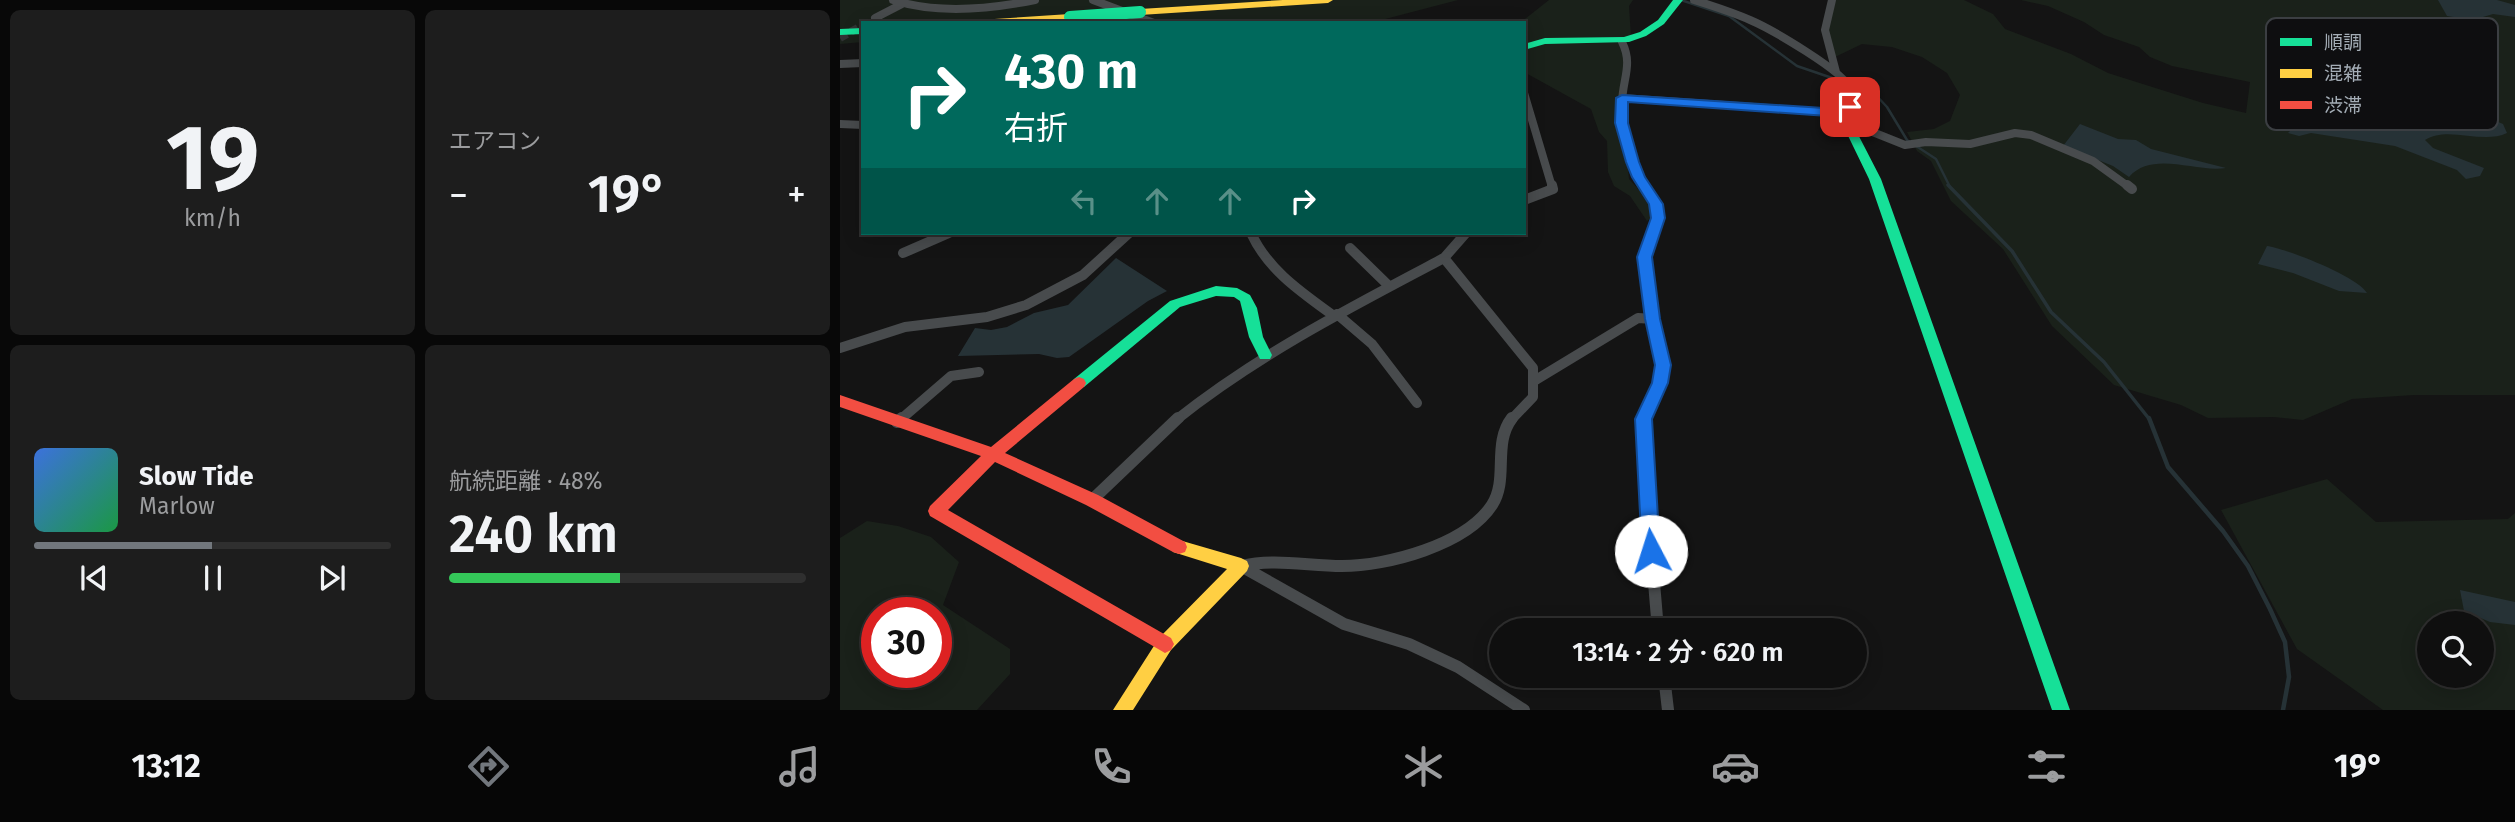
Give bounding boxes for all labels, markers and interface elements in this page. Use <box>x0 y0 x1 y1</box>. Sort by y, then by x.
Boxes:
legend <box>2266 18 2498 130</box>
text: 順調 <box>2324 31 2362 54</box>
text: 430 m <box>1004 42 1138 101</box>
icon: right <box>889 49 980 140</box>
text: 混雑 <box>2324 62 2362 85</box>
pin <box>1820 77 1880 137</box>
icon: arrive <box>1831 88 1869 126</box>
text: 渋滞 <box>2324 94 2362 117</box>
text: 19 <box>166 104 259 213</box>
text: 右折 <box>1004 109 1068 147</box>
text: エアコン <box>449 127 541 155</box>
text: 19° <box>588 163 667 226</box>
text: − <box>449 172 468 218</box>
text: + <box>787 172 806 218</box>
icon: left <box>1065 182 1103 220</box>
icon: ahead <box>1138 182 1176 220</box>
icon: ahead <box>1211 182 1249 220</box>
icon: right <box>1284 182 1322 220</box>
text: km/h <box>184 204 241 232</box>
text: Slow Tide <box>139 461 254 492</box>
text: 航続距離 · 48% <box>449 467 603 495</box>
text: Marlow <box>139 492 215 520</box>
text: 240 km <box>449 503 618 566</box>
position arrow <box>1614 514 1688 588</box>
icon: previous <box>75 559 113 597</box>
icon: pause <box>194 559 232 597</box>
icon: next <box>313 559 351 597</box>
speed limit sign: 30 <box>861 597 952 688</box>
map controls <box>2417 611 2494 688</box>
button: search <box>2417 611 2494 688</box>
text: 13:14 · 2 分 · 620 m <box>1572 637 1784 668</box>
icon: directions <box>464 742 513 791</box>
icon: music <box>775 742 824 791</box>
icon: phone <box>1087 742 1136 791</box>
icon: climate <box>1399 742 1448 791</box>
icon: car <box>1711 742 1760 791</box>
icon: filters <box>2022 742 2071 791</box>
text: 13:12 <box>131 747 201 785</box>
text: 19° <box>2334 747 2384 785</box>

